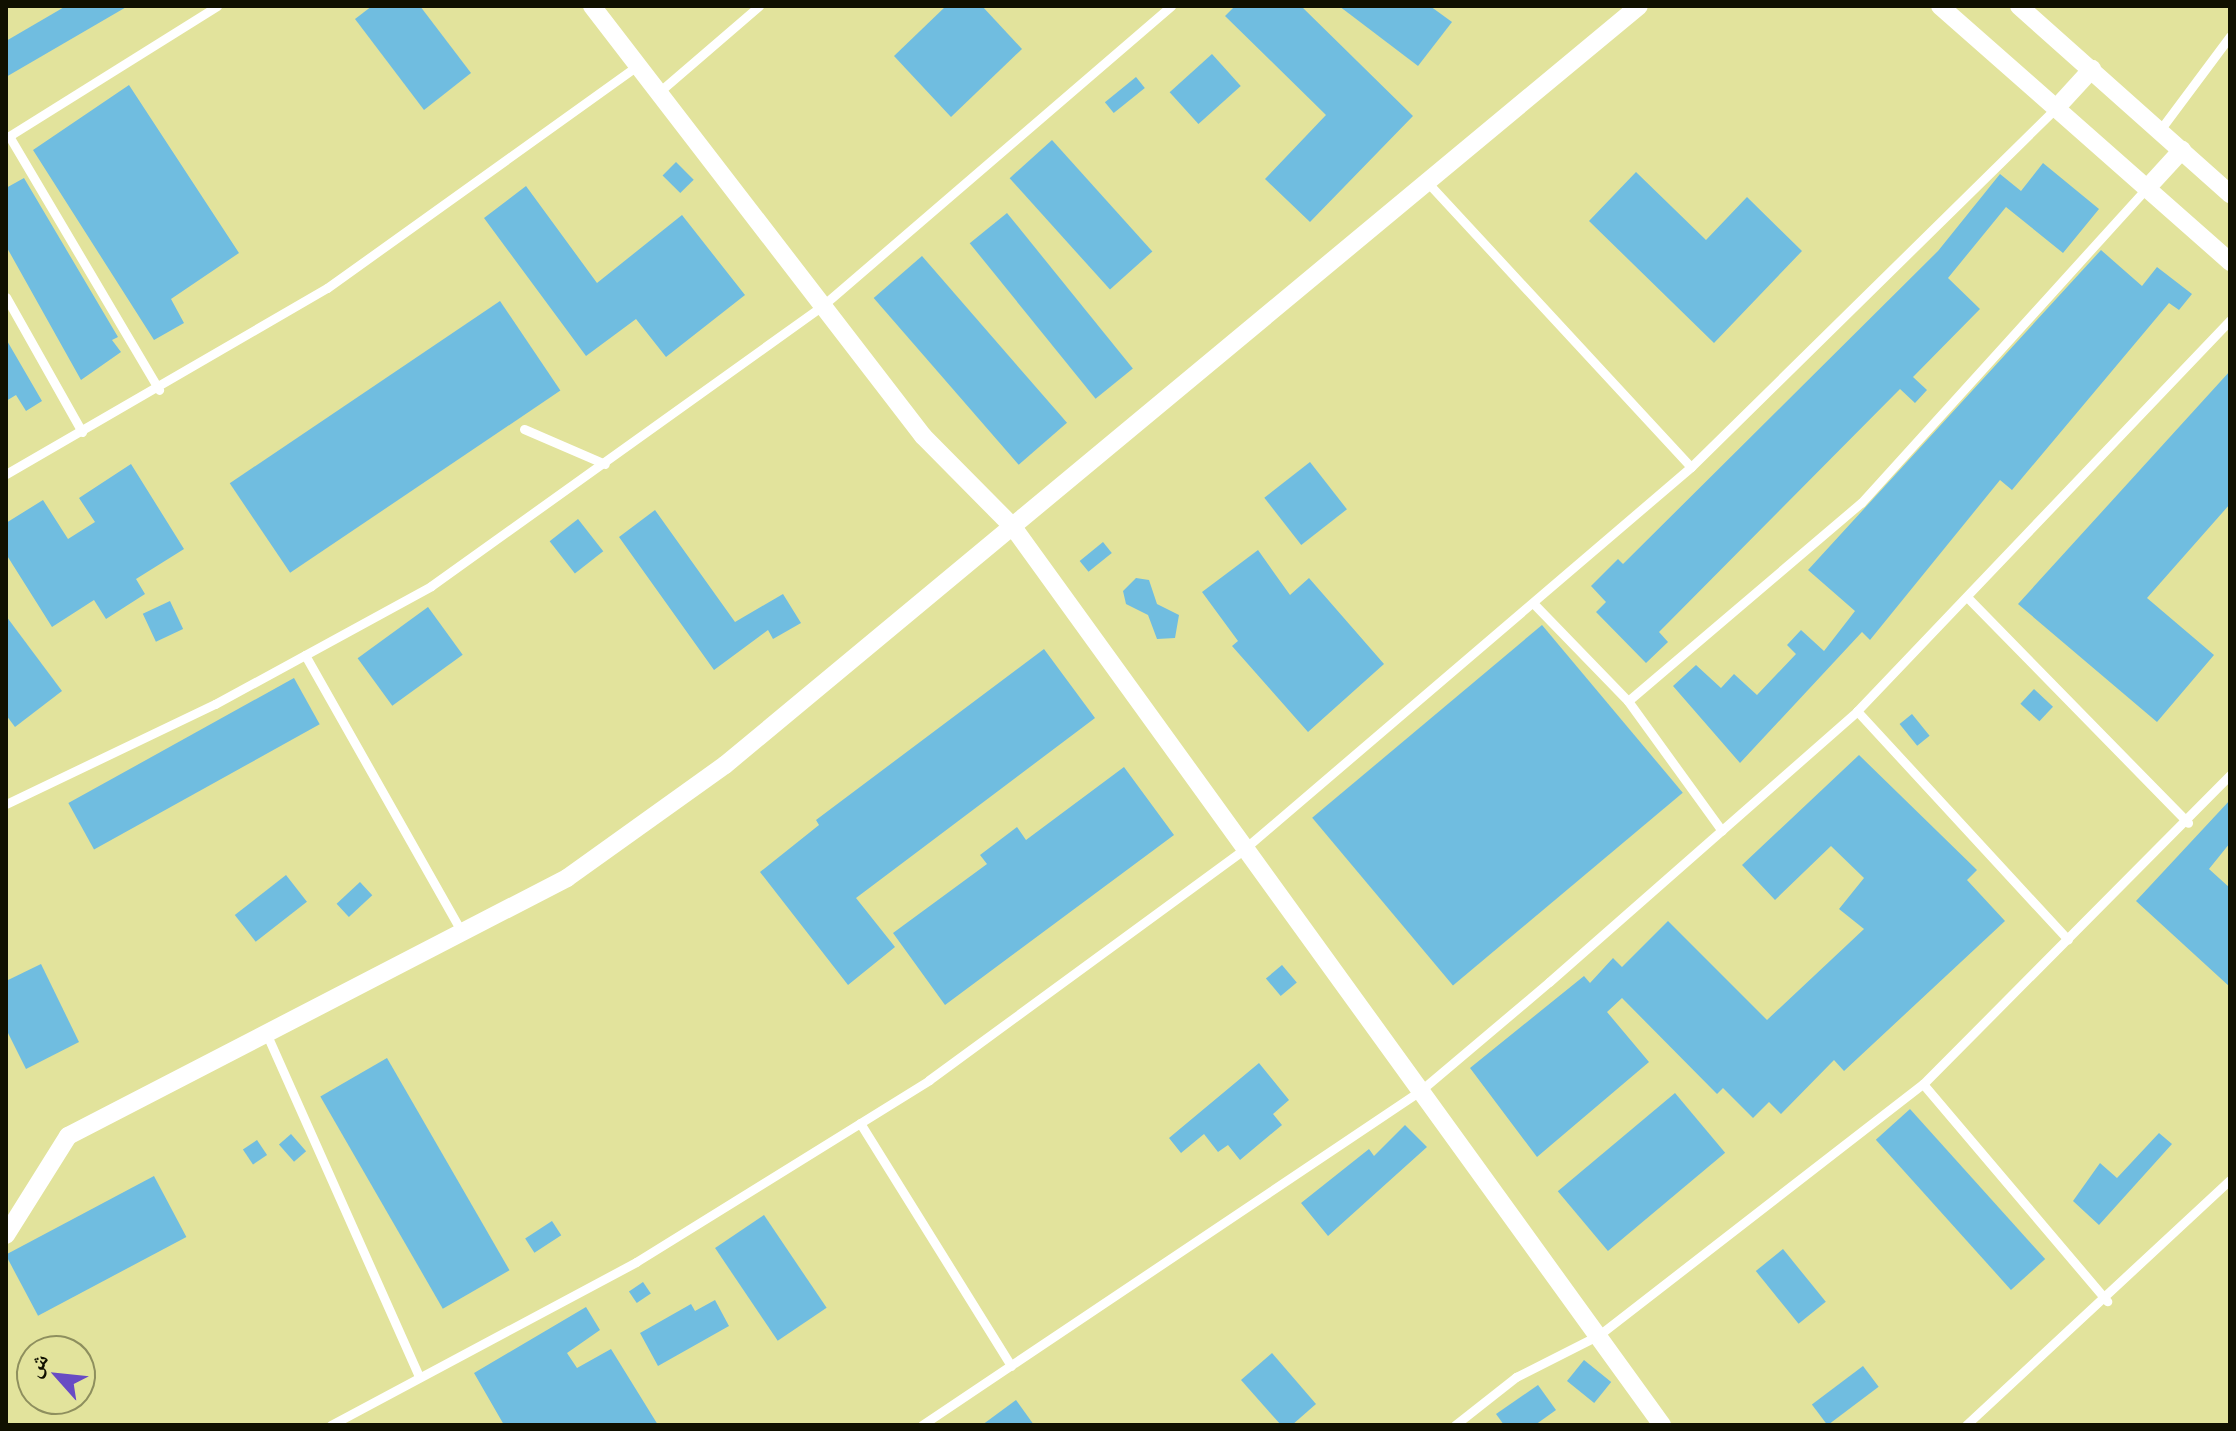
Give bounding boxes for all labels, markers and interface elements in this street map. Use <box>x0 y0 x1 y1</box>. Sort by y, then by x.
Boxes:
north arrow <box>16 1335 96 1415</box>
text: ش <box>18 1348 55 1382</box>

